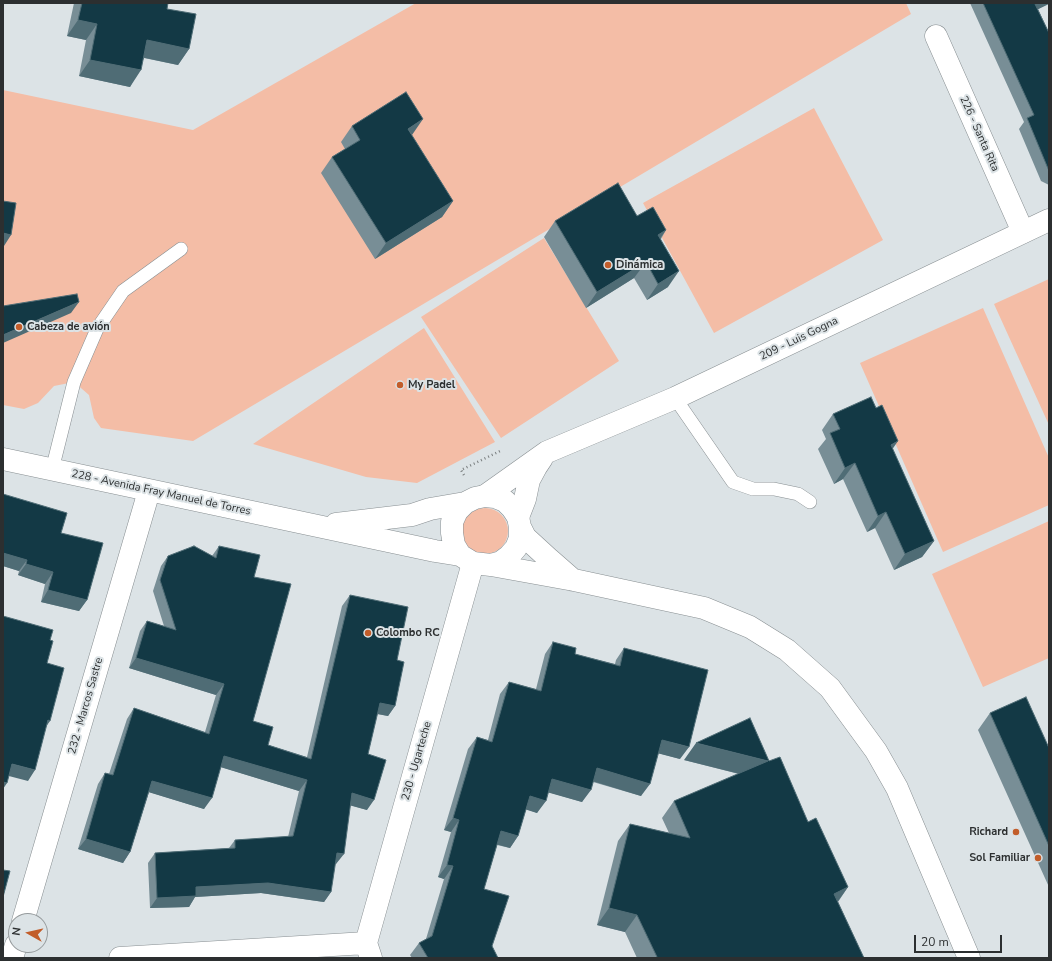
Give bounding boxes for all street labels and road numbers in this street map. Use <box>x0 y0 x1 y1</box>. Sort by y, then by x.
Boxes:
street label: 226 - Santa Rita <box>956 94 1002 174</box>
street label: 209 - Luis Gogna <box>758 314 840 364</box>
street label: 228 - Avenida Fray Manuel de Torres <box>70 468 252 518</box>
street label: 232 - Marcos Sastre <box>66 656 106 756</box>
street label: 230 - Ugarteche <box>399 720 435 802</box>

